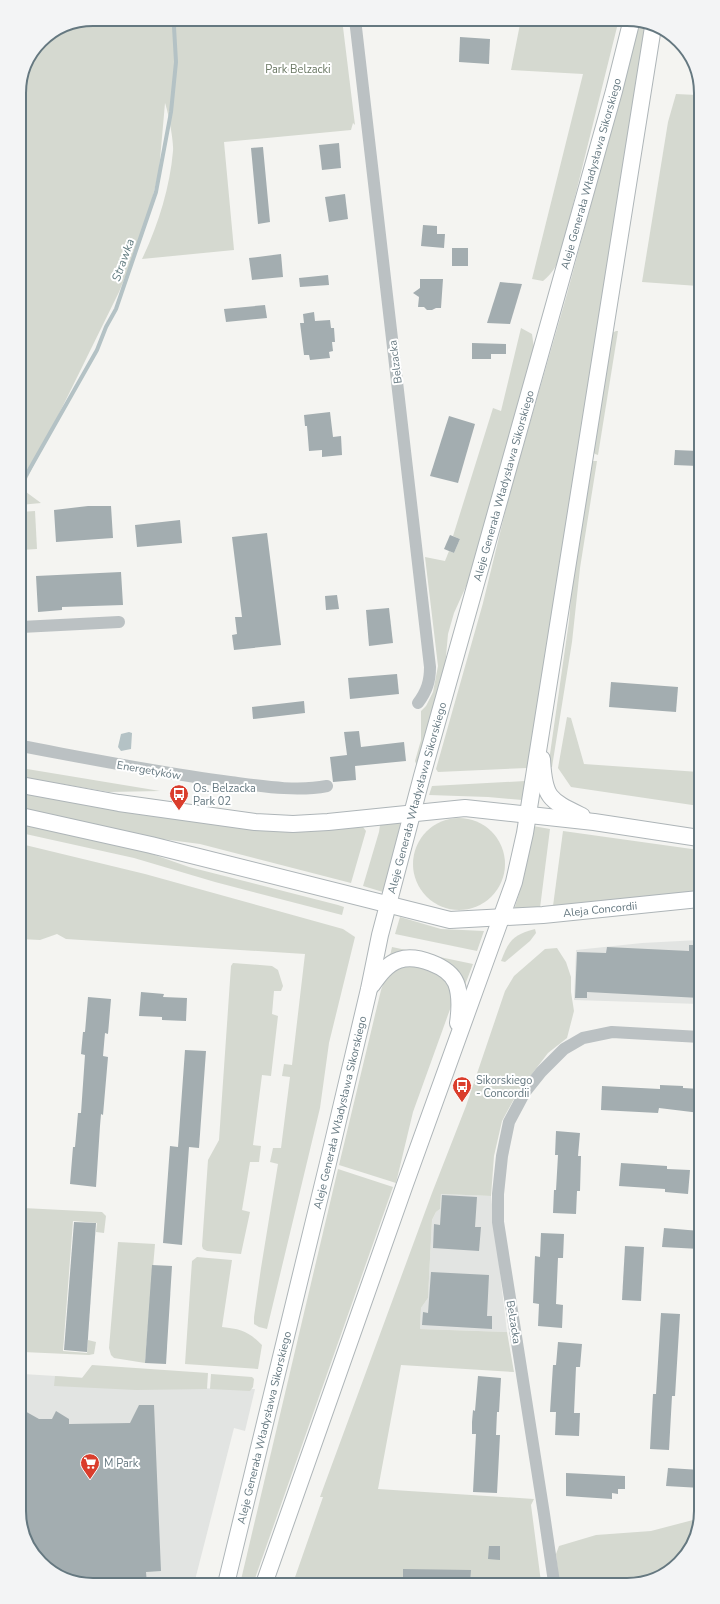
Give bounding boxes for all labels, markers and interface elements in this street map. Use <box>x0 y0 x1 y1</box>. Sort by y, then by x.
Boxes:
park label: Park Belzacki <box>265 62 331 77</box>
street label: Aleje Generała Władysława Sikorskiego <box>557 77 625 271</box>
water label: Strawka <box>108 236 138 284</box>
street label: Belzacka <box>385 339 406 385</box>
street label: Aleje Generała Władysława Sikorskiego <box>470 389 538 583</box>
street label: Aleje Generała Władysława Sikorskiego <box>384 700 450 895</box>
street label: Energetyków <box>116 757 182 784</box>
place label: Os. Belzacka Park 02 <box>193 781 256 809</box>
bus stop icon: Os. Belzacka Park 02 <box>168 783 190 811</box>
street label: Aleja Concordii <box>562 898 638 921</box>
street label: Aleje Generała Władysława Sikorskiego <box>310 1015 370 1211</box>
place label: Sikorskiego - Concordii <box>476 1073 532 1101</box>
bus stop icon: Sikorskiego - Concordii <box>451 1075 473 1103</box>
street label: Belzacka <box>503 1299 524 1345</box>
street label: Aleje Generała Władysława Sikorskiego <box>234 1330 295 1526</box>
supermarket icon: M Park <box>79 1452 101 1480</box>
place label: M Park <box>104 1456 139 1471</box>

